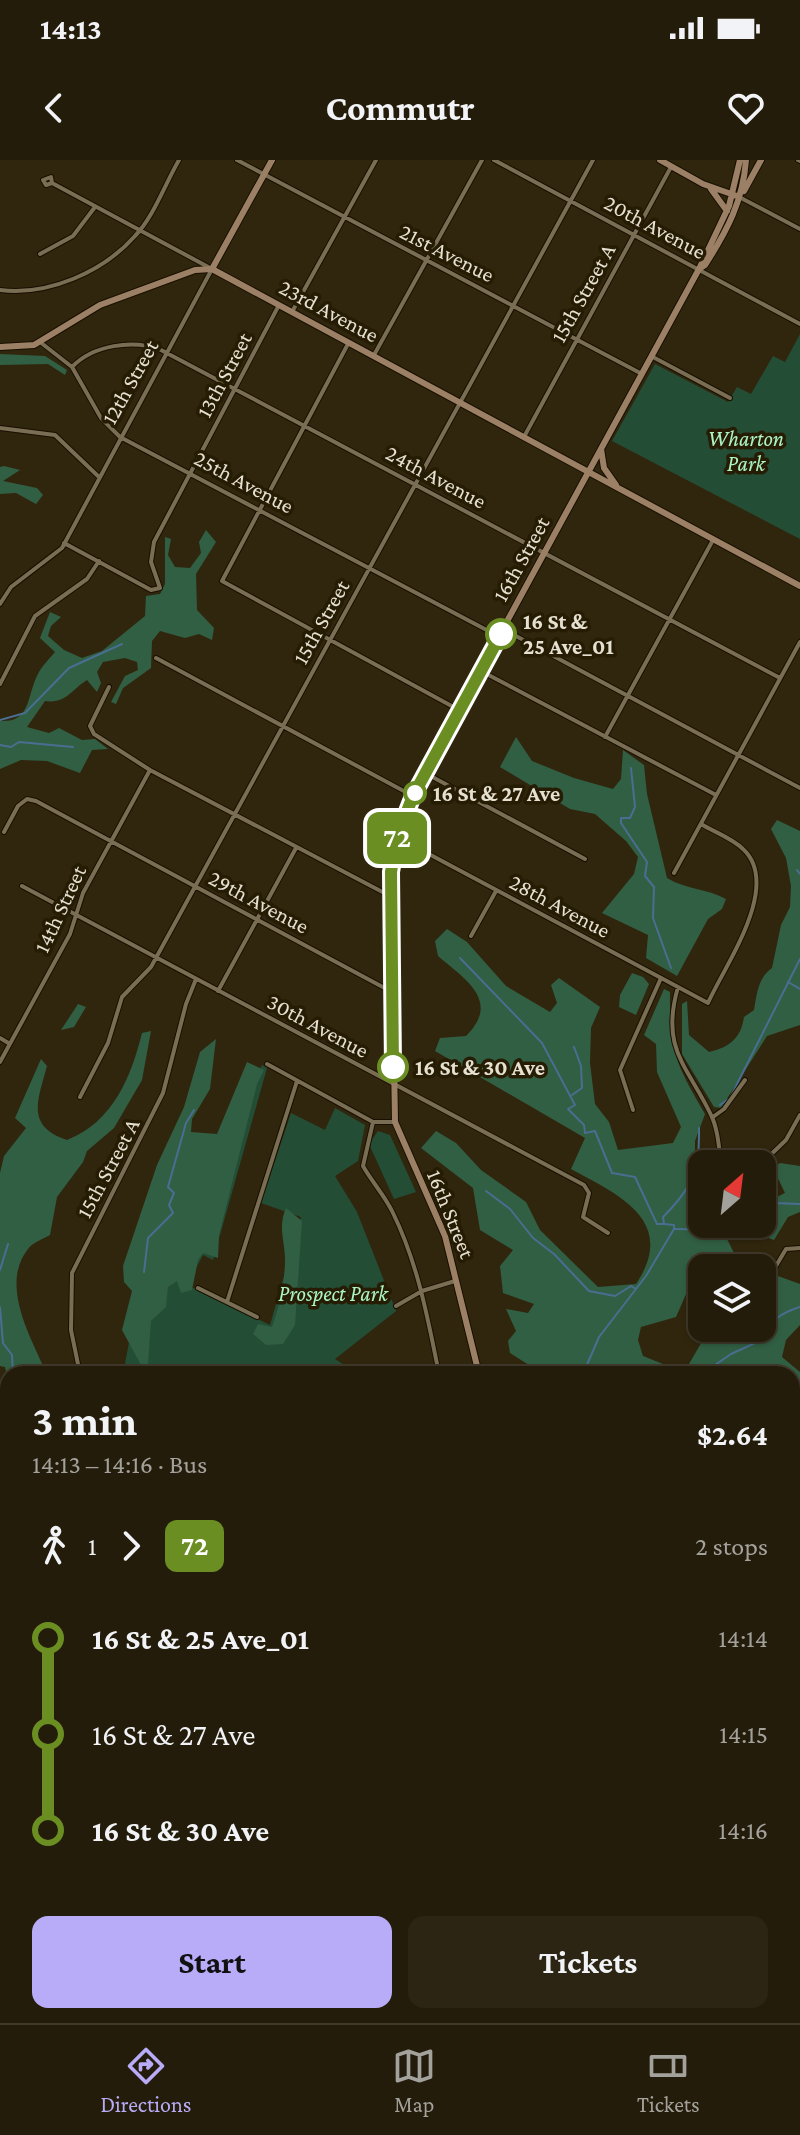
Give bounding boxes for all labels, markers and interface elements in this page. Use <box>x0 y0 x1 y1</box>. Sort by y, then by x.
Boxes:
text: 14:13 <box>40 12 102 45</box>
icon: back <box>32 86 76 130</box>
icon: heart <box>724 86 768 130</box>
text: Commutr <box>325 88 475 128</box>
street label: 20th Avenue <box>600 190 710 264</box>
street label: 21st Avenue <box>396 219 498 287</box>
street label: 15th Street A <box>546 239 621 347</box>
street label: 23rd Avenue <box>275 274 383 348</box>
street label: 13th Street <box>191 328 257 422</box>
street label: 12th Street <box>97 335 164 429</box>
park label: Wharton Park <box>708 426 784 476</box>
street label: 24th Avenue <box>382 440 490 514</box>
street label: 25th Avenue <box>190 445 298 519</box>
street label: 16th Street <box>487 512 555 606</box>
street label: 15th Street <box>288 575 355 668</box>
place label: 16 St & 25 Ave_01 <box>523 609 614 659</box>
marker: 16 St & 25 Ave_01 <box>486 619 516 649</box>
place label: 16 St & 27 Ave <box>433 781 560 806</box>
marker: 16 St & 27 Ave <box>404 782 426 804</box>
line badge: 72 <box>361 812 433 864</box>
text: 72 <box>383 822 411 853</box>
street label: 14th Street <box>29 861 91 957</box>
street label: 29th Avenue <box>205 865 313 939</box>
street label: 28th Avenue <box>505 869 615 943</box>
street label: 30th Avenue <box>263 989 373 1063</box>
marker: 16 St & 30 Ave <box>378 1052 408 1082</box>
place label: 16 St & 30 Ave <box>415 1055 545 1080</box>
street label: 15th Street A <box>71 1114 145 1222</box>
north arrow <box>688 1150 776 1238</box>
map controls <box>688 1150 776 1342</box>
street label: 16th Street <box>422 1166 480 1263</box>
button: layers <box>688 1254 776 1342</box>
park label: Prospect Park <box>278 1281 389 1306</box>
text: 3 min <box>32 1396 137 1444</box>
text: $2.64 <box>697 1418 768 1451</box>
text: 14:13 – 14:16 · Bus <box>32 1450 207 1479</box>
icon: walk <box>32 1524 76 1568</box>
icon: forward <box>109 1524 153 1568</box>
text: 72 <box>181 1530 208 1561</box>
text: 1 <box>88 1532 97 1561</box>
text: 2 stops <box>695 1532 768 1561</box>
text: 16 St & 25 Ave_01 <box>92 1622 309 1655</box>
text: 14:14 <box>718 1624 768 1653</box>
text: 16 St & 27 Ave <box>92 1718 255 1751</box>
text: 14:15 <box>719 1720 768 1749</box>
text: 16 St & 30 Ave <box>92 1814 269 1847</box>
text: 14:16 <box>718 1816 768 1845</box>
button: Start <box>32 1916 392 2008</box>
button: Tickets <box>408 1916 768 2008</box>
tab: Directions <box>100 2044 191 2117</box>
tab: Map <box>392 2044 436 2117</box>
tab: Tickets <box>637 2044 700 2117</box>

